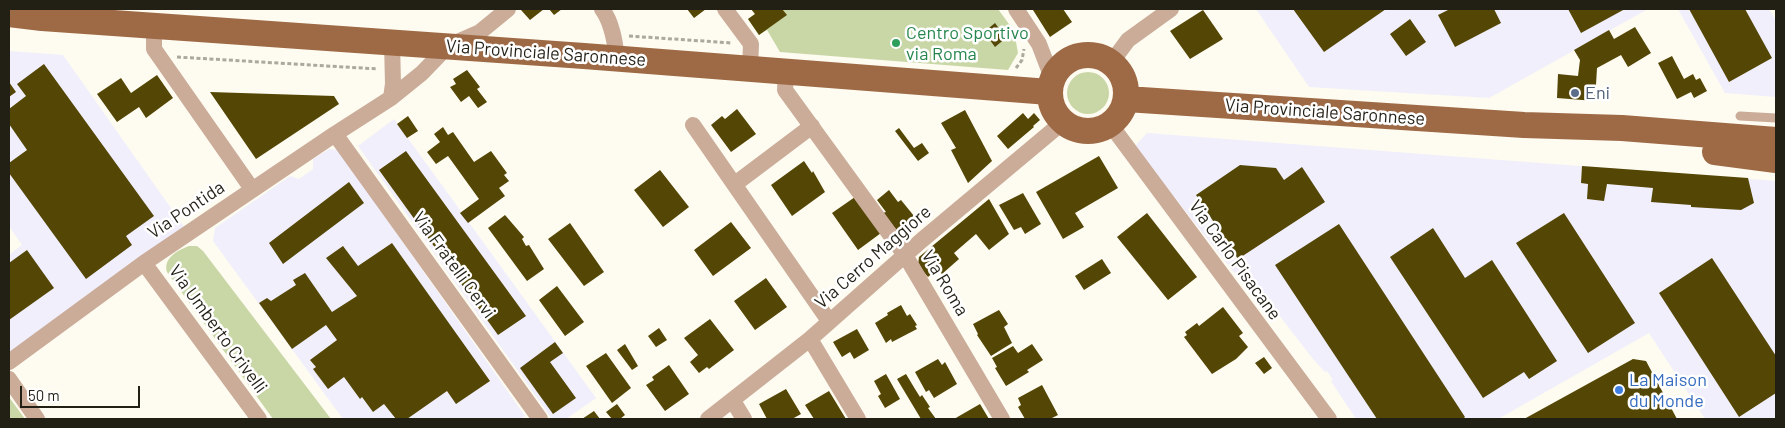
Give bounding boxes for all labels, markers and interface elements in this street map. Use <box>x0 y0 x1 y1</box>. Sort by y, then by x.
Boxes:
place label: Centro Sportivo via Roma <box>906 22 1029 64</box>
street label: Via Provinciale Saronnese <box>445 35 647 71</box>
marker: Centro Sportivo via Roma <box>890 37 902 49</box>
place label: Eni <box>1585 82 1610 104</box>
marker: Eni <box>1569 87 1581 99</box>
street label: Via Provinciale Saronnese <box>1224 94 1426 130</box>
street label: Via Pontida <box>143 176 229 244</box>
street label: Via Carlo Pisacane <box>1184 196 1286 324</box>
street label: Via Cerro Maggiore <box>811 201 935 313</box>
street label: Via Fratelli Cervi <box>408 207 500 323</box>
street label: Via Roma <box>917 246 973 320</box>
street label: Via Umberto Crivelli <box>164 261 272 397</box>
place label: La Maison du Monde <box>1629 369 1707 412</box>
scale bar <box>22 376 142 408</box>
marker: La Maison du Monde <box>1613 384 1625 396</box>
text: 50 m <box>28 386 60 404</box>

